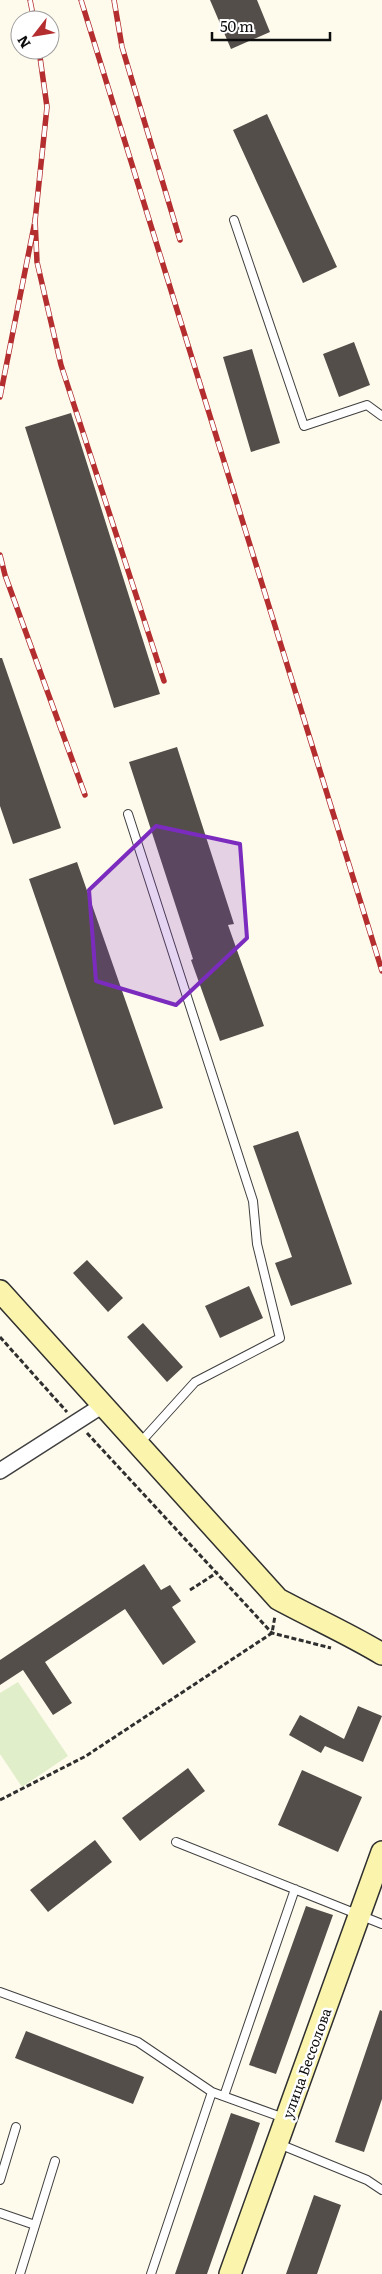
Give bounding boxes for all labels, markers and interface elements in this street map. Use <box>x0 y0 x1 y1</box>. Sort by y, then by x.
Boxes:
north arrow <box>10 10 60 60</box>
scale bar <box>212 10 330 42</box>
text: 50 m <box>220 14 254 37</box>
text: N <box>11 32 35 52</box>
street label: улица Бессолова <box>277 2004 335 2121</box>

